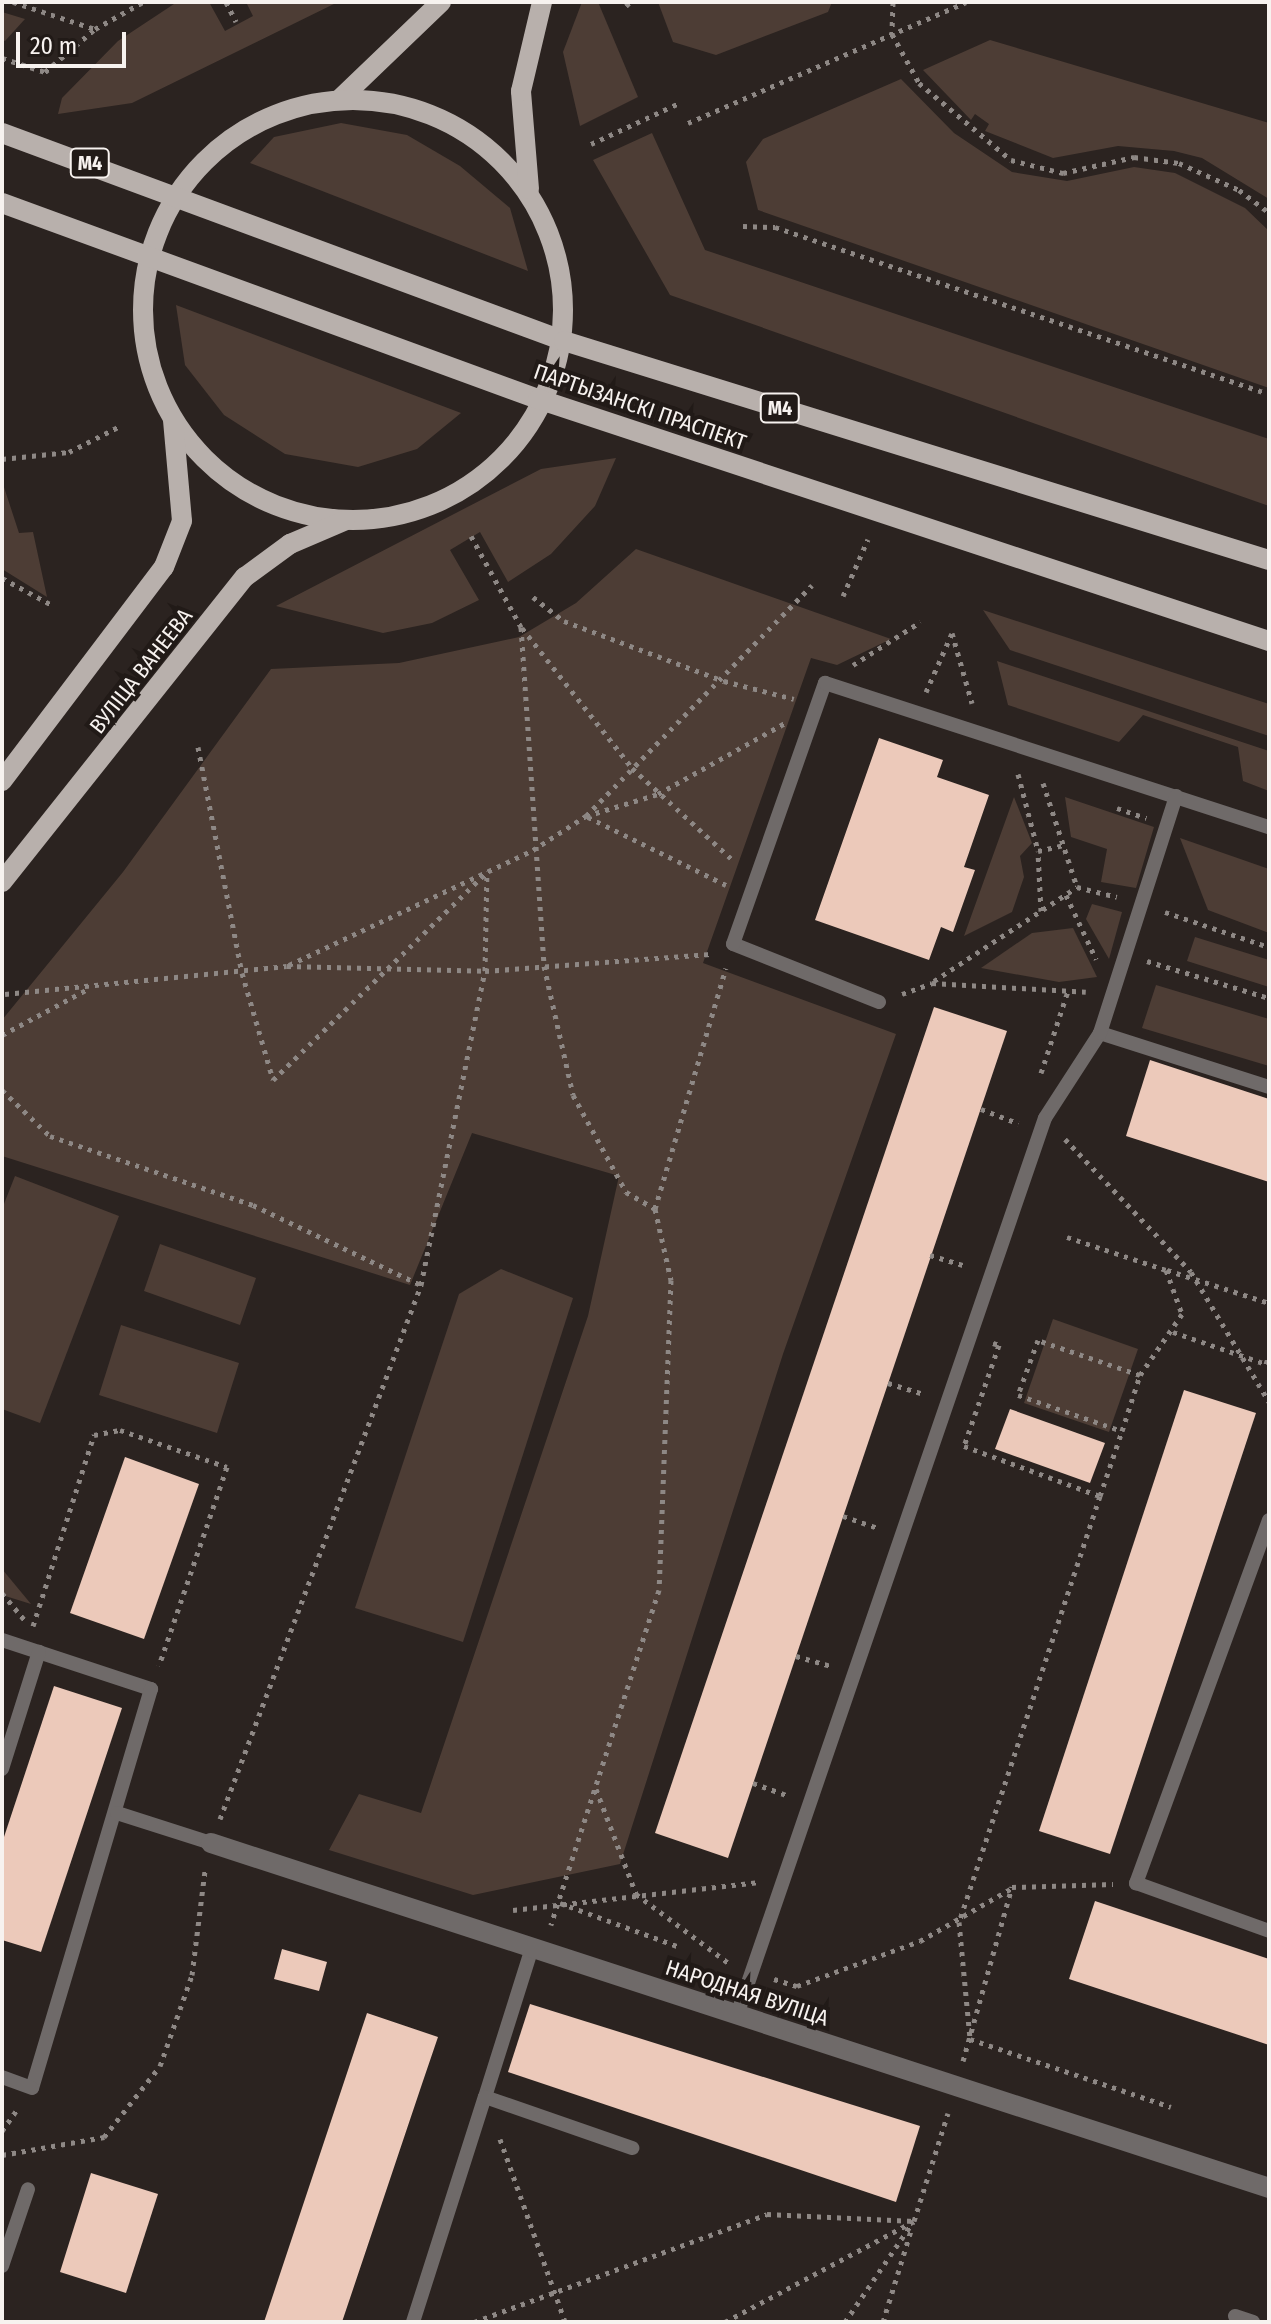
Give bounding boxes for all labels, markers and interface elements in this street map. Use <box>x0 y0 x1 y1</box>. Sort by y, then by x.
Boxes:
scale bar <box>20 16 130 66</box>
text: 20 m <box>30 32 77 60</box>
road number: М4 <box>68 147 112 179</box>
street label: ПАРТЫЗАНСКІ ПРАСПЕКТ <box>530 358 750 456</box>
road number: М4 <box>758 392 802 424</box>
street label: ВУЛІЦА ВАНЕЕВА <box>84 603 198 739</box>
street label: НАРОДНАЯ ВУЛІЦА <box>662 1954 832 2032</box>

